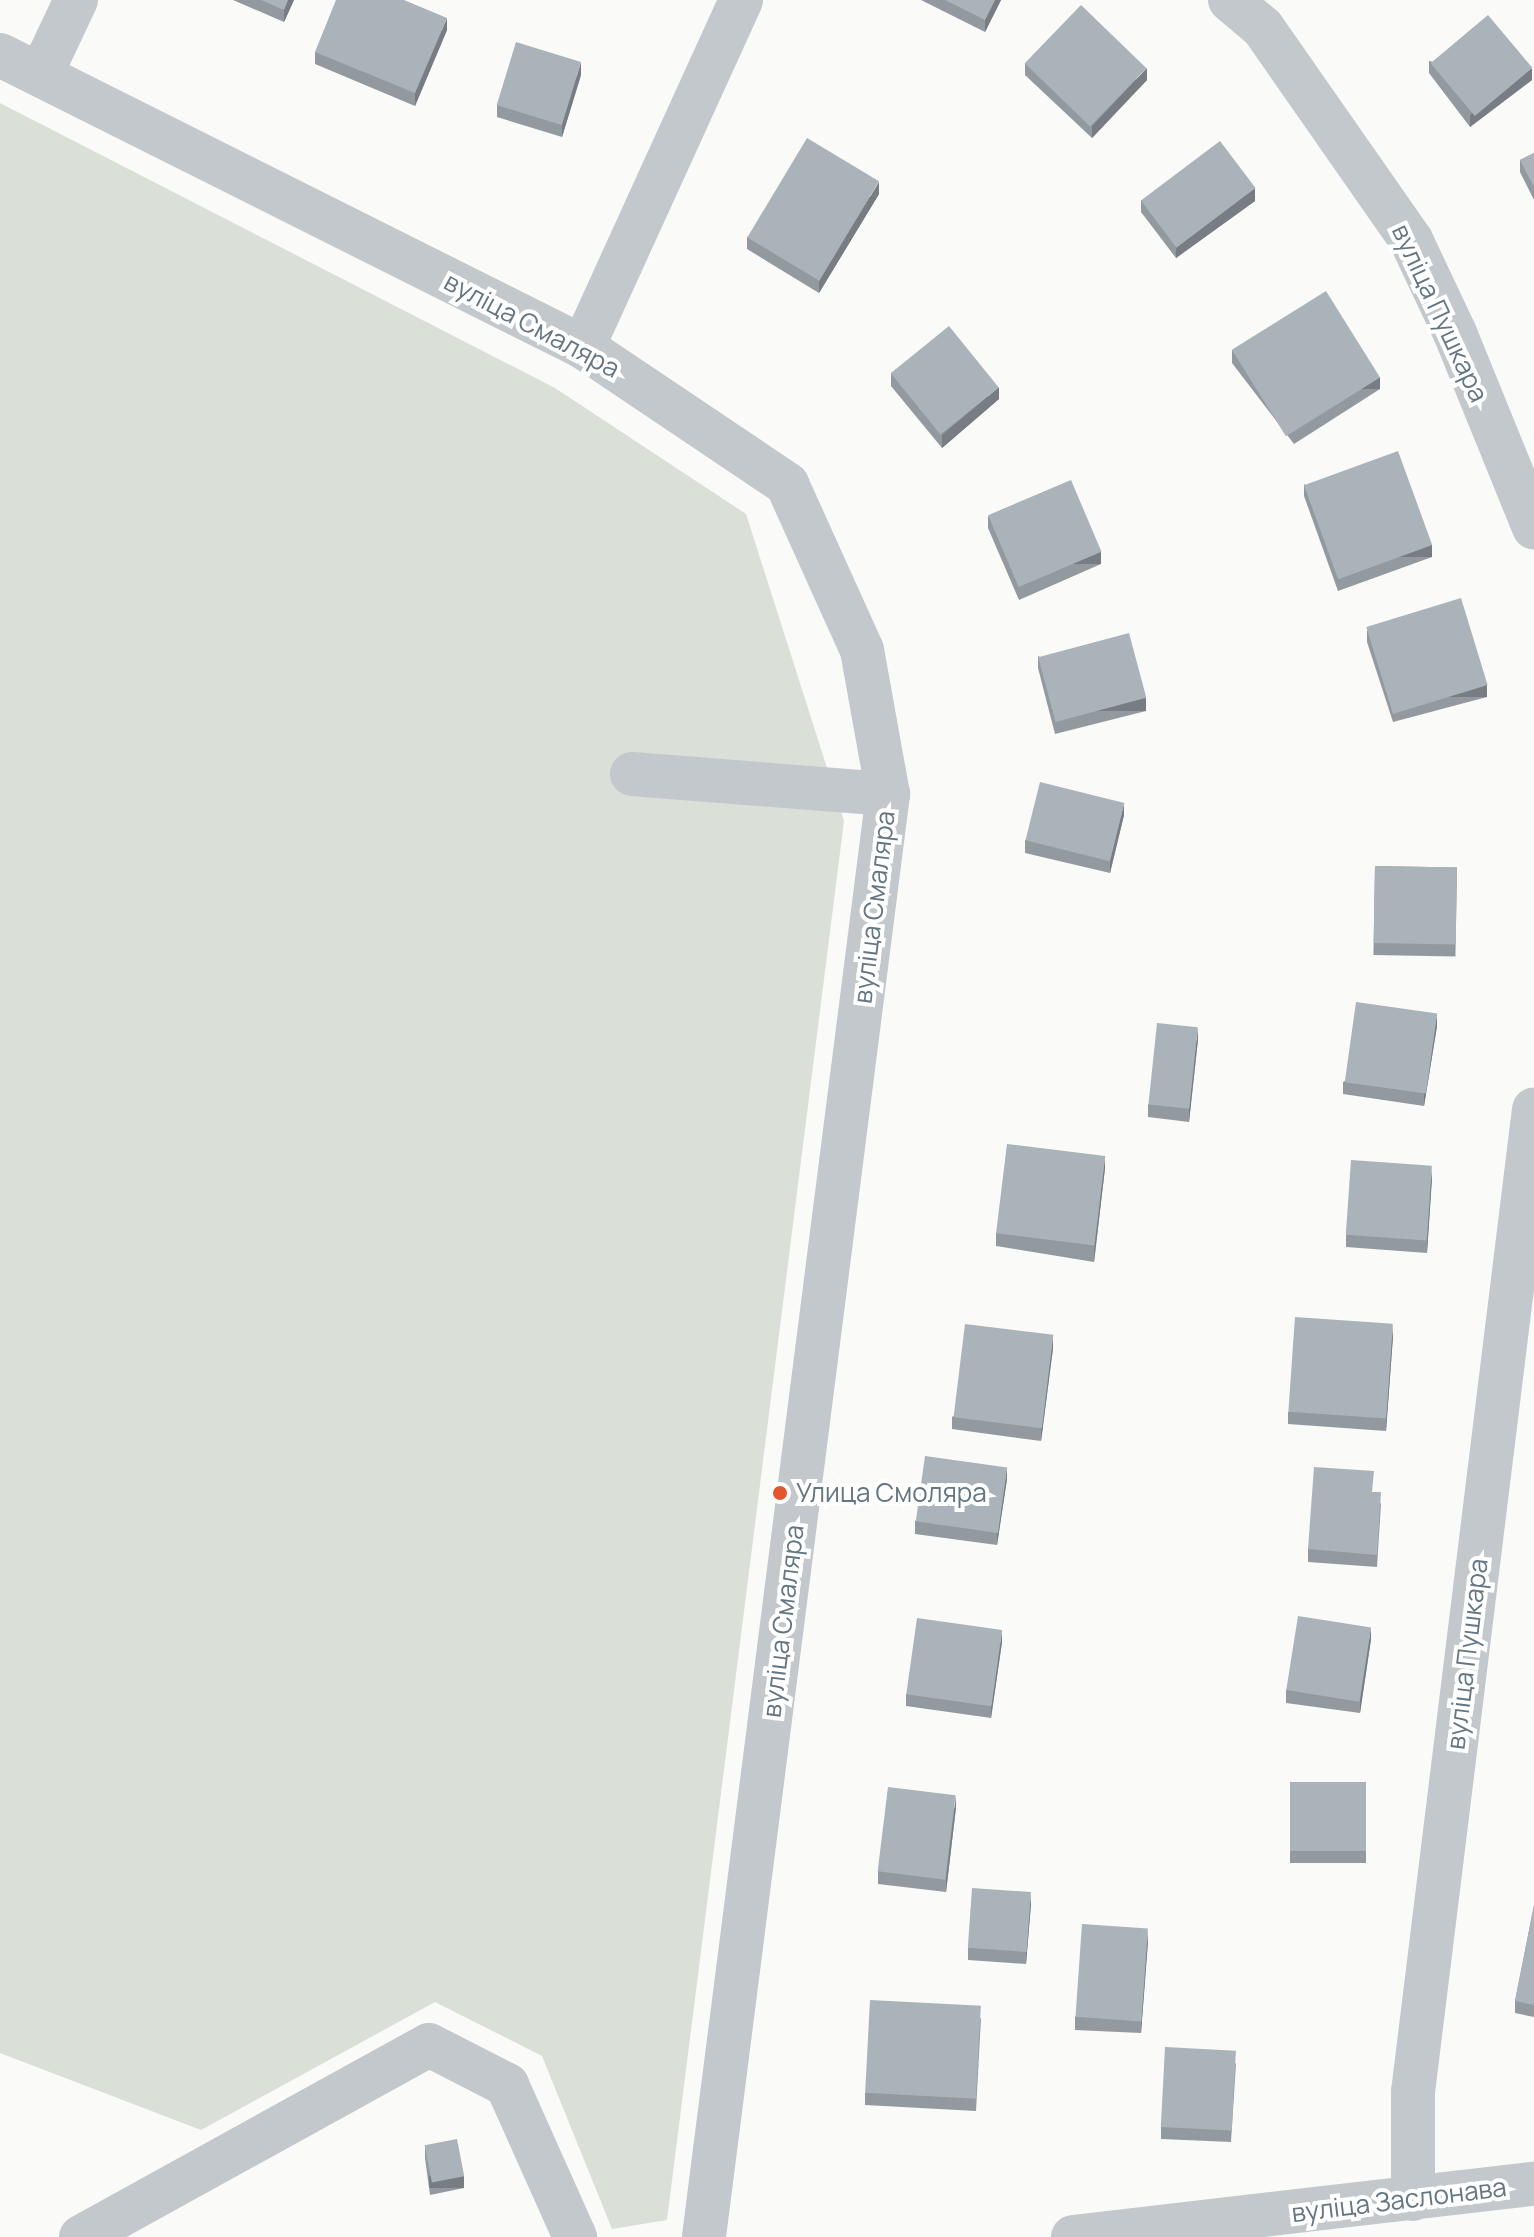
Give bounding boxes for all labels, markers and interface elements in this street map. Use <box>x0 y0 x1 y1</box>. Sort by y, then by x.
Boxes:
street label: вуліца Пушкара <box>1385 219 1495 407</box>
street label: вуліца Смаляра <box>439 266 625 384</box>
street label: вуліца Смаляра <box>847 809 901 1005</box>
place label: Улица Смоляра <box>796 1477 987 1509</box>
marker: Улица Смоляра <box>771 1484 789 1502</box>
street label: вуліца Смаляра <box>756 1523 810 1719</box>
street label: вуліца Пушкара <box>1440 1557 1494 1751</box>
street label: вуліца Заслонава <box>1290 2171 1508 2229</box>

